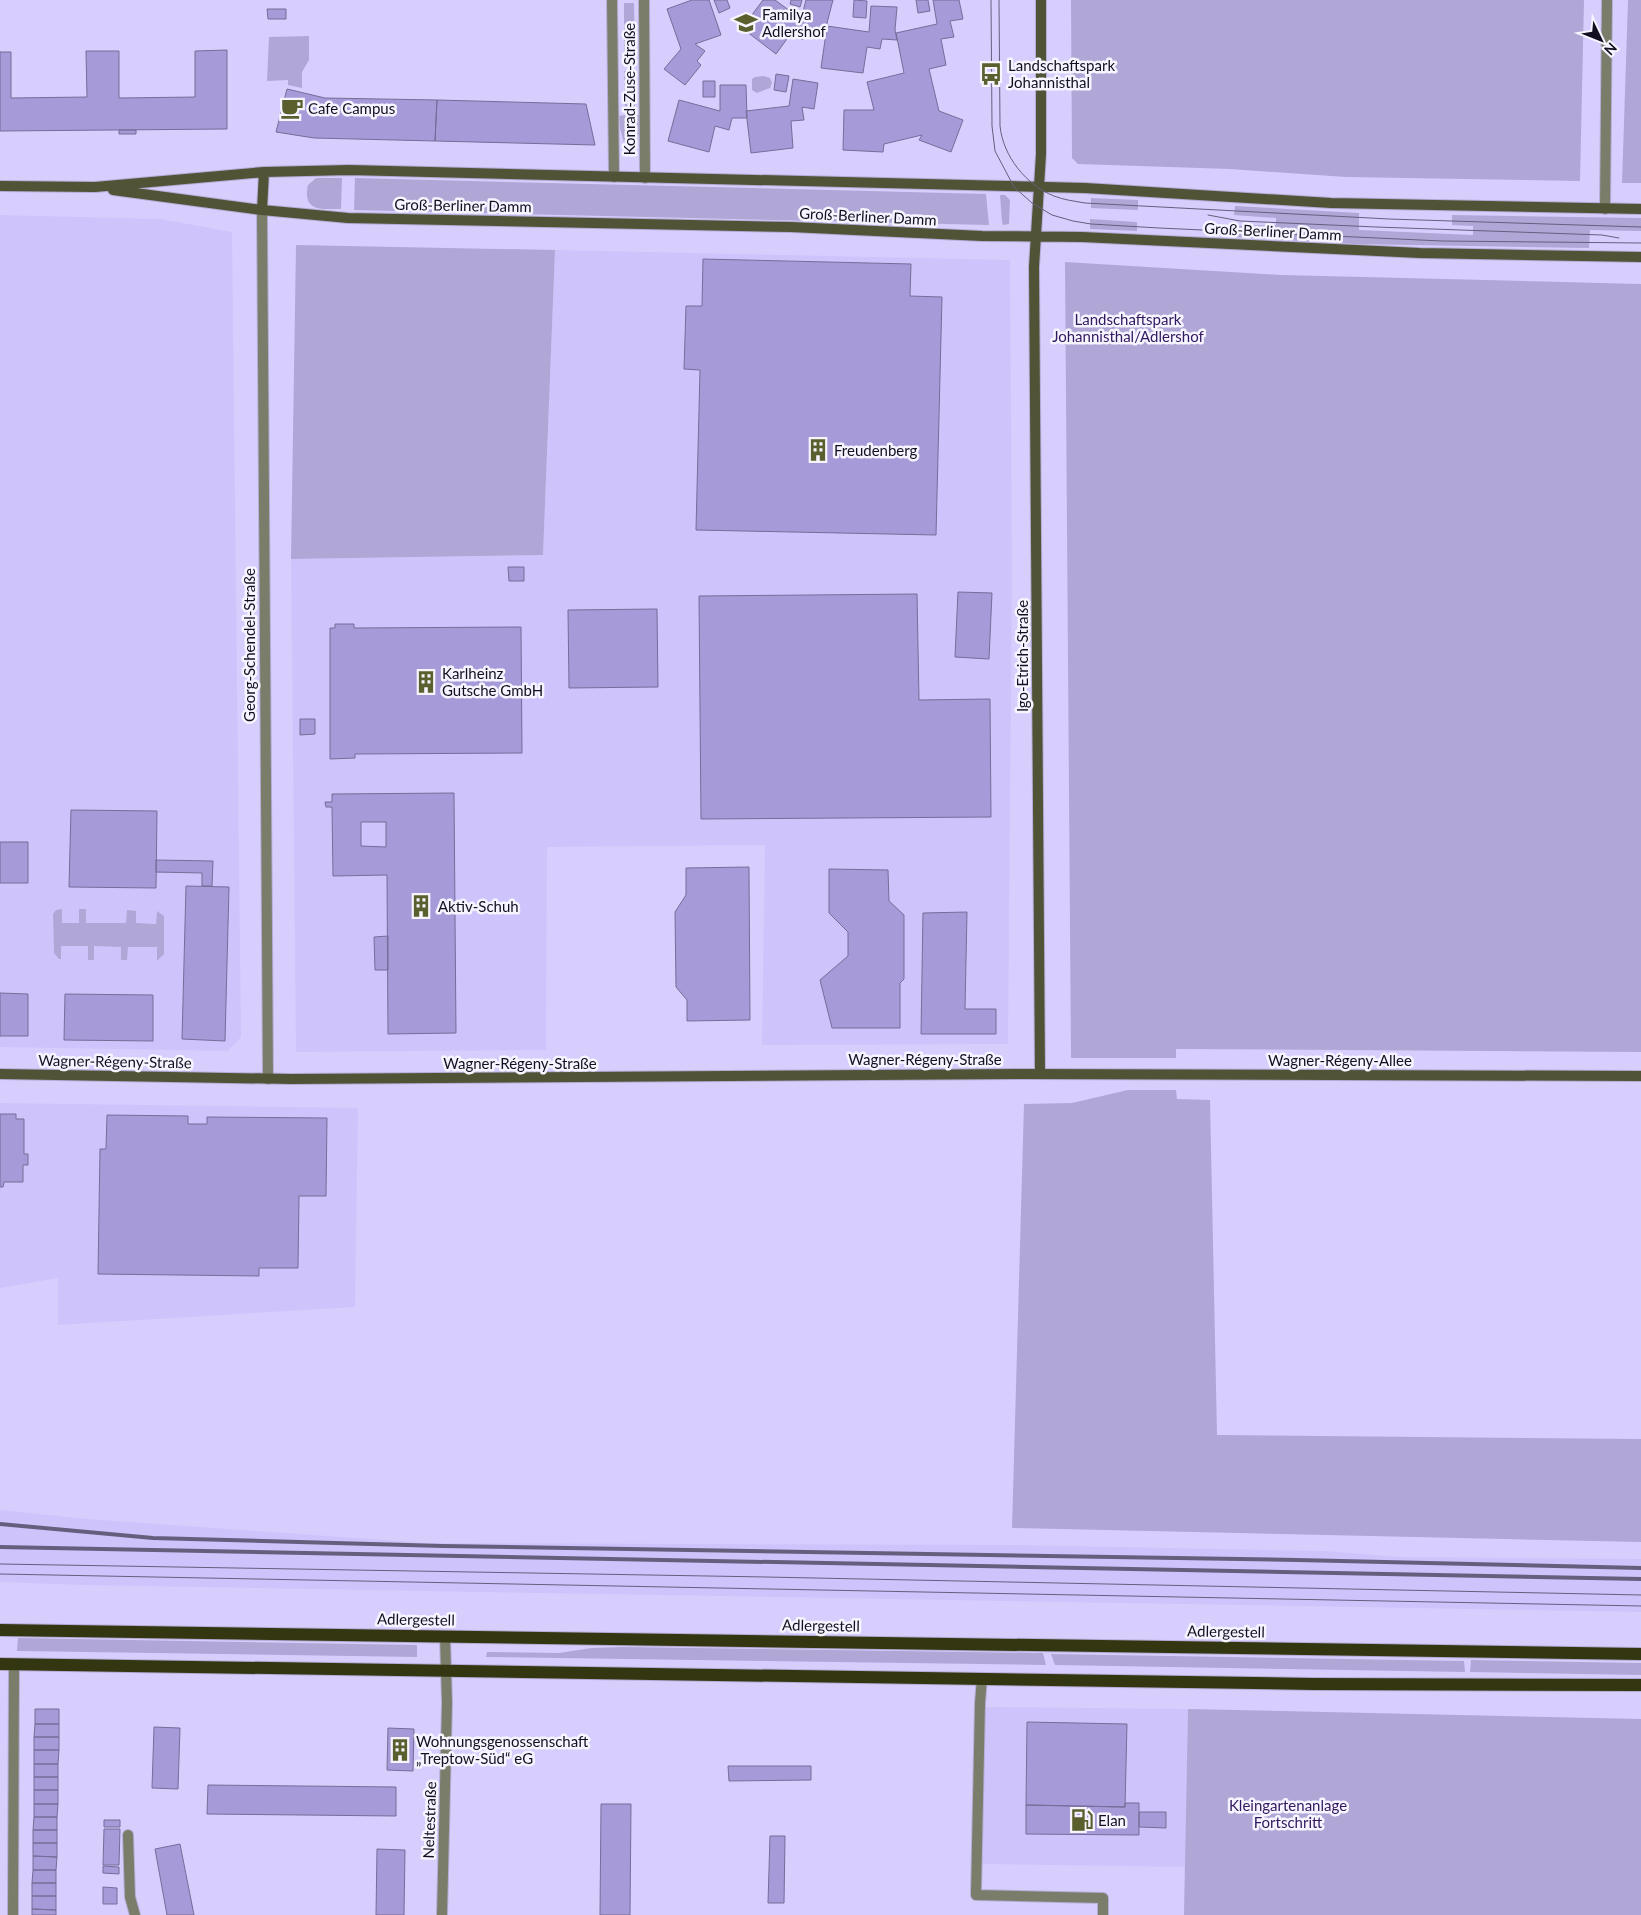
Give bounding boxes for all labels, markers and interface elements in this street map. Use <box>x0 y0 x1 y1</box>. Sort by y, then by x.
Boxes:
place label: Familya Adlershof <box>762 5 826 40</box>
school or university icon: Familya Adlershof <box>733 10 759 36</box>
north arrow <box>1576 15 1626 65</box>
street label: Konrad-Zuse-Straße <box>620 23 638 155</box>
text: N <box>1601 39 1621 59</box>
place label: Landschaftspark Johannisthal <box>1008 56 1115 91</box>
bus stop icon: Landschaftspark Johannisthal <box>978 61 1004 87</box>
cafe icon: Cafe Campus <box>279 95 305 121</box>
place label: Cafe Campus <box>308 99 395 117</box>
street label: Groß-Berliner Damm <box>394 195 532 215</box>
street label: Groß-Berliner Damm <box>799 203 937 229</box>
street label: Groß-Berliner Damm <box>1204 218 1342 244</box>
park label: Landschaftspark Johannisthal/Adlershof <box>1052 310 1205 345</box>
building icon: Freudenberg <box>805 437 831 463</box>
place label: Freudenberg <box>834 441 918 459</box>
street label: Georg-Schendel-Straße <box>240 568 258 722</box>
street label: Igo-Etrich-Straße <box>1013 600 1031 712</box>
place label: Karlheinz Gutsche GmbH <box>442 664 543 699</box>
building icon: Karlheinz Gutsche GmbH <box>413 669 439 695</box>
building icon: Aktiv-Schuh <box>408 893 434 919</box>
place label: Aktiv-Schuh <box>438 897 519 915</box>
street label: Wagner-Régeny-Straße <box>848 1050 1002 1068</box>
street label: Wagner-Régeny-Straße <box>38 1051 192 1071</box>
street label: Wagner-Régeny-Allee <box>1268 1051 1412 1069</box>
street label: Wagner-Régeny-Straße <box>443 1054 597 1072</box>
street label: Adlergestell <box>377 1609 455 1629</box>
street label: Adlergestell <box>782 1615 860 1635</box>
street label: Adlergestell <box>1187 1621 1265 1641</box>
place label: Wohnungsgenossenschaft „Treptow-Süd“ eG <box>416 1732 589 1767</box>
building icon: Wohnungsgenossenschaft „Treptow-Süd“ eG <box>387 1737 413 1763</box>
street label: Neltestraße <box>419 1781 439 1859</box>
park label: Kleingartenanlage Fortschritt <box>1229 1796 1347 1831</box>
fuel station icon: Elan <box>1069 1807 1095 1833</box>
place label: Elan <box>1098 1811 1126 1829</box>

